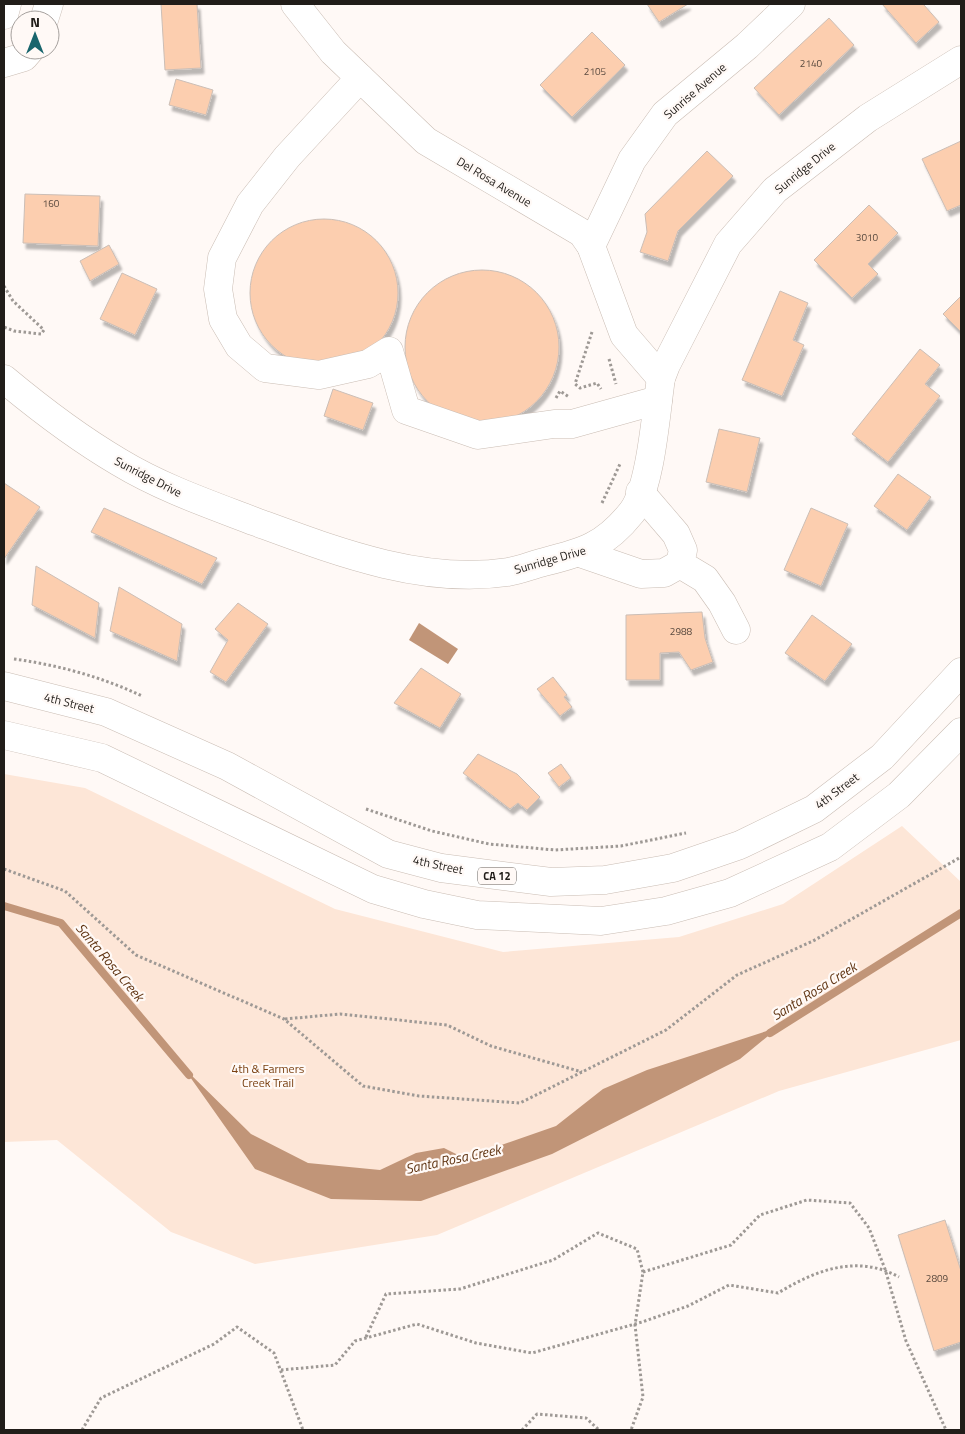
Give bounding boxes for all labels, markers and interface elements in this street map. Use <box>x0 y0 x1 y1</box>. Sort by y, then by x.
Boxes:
north arrow <box>10 10 60 60</box>
text: N <box>30 11 40 32</box>
house number: 2140 <box>800 56 823 71</box>
street label: Sunrise Avenue <box>659 58 730 123</box>
house number: 2105 <box>584 64 607 79</box>
street label: Sunridge Drive <box>770 137 839 198</box>
street label: Del Rosa Avenue <box>453 152 535 212</box>
house number: 160 <box>43 196 60 211</box>
house number: 3010 <box>856 230 879 245</box>
street label: Sunridge Drive <box>111 451 185 502</box>
street label: Sunridge Drive <box>512 540 588 579</box>
house number: 2988 <box>670 624 693 639</box>
street label: 4th Street <box>42 687 97 718</box>
street label: 4th Street <box>811 767 863 814</box>
street label: 4th Street <box>411 850 466 879</box>
road number: CA 12 <box>478 868 516 884</box>
water label: Santa Rosa Creek <box>71 918 151 1007</box>
water label: Santa Rosa Creek <box>767 955 862 1025</box>
park label: 4th & Farmers Creek Trail <box>232 1059 305 1092</box>
water label: Santa Rosa Creek <box>403 1138 504 1179</box>
house number: 2809 <box>926 1271 949 1286</box>

